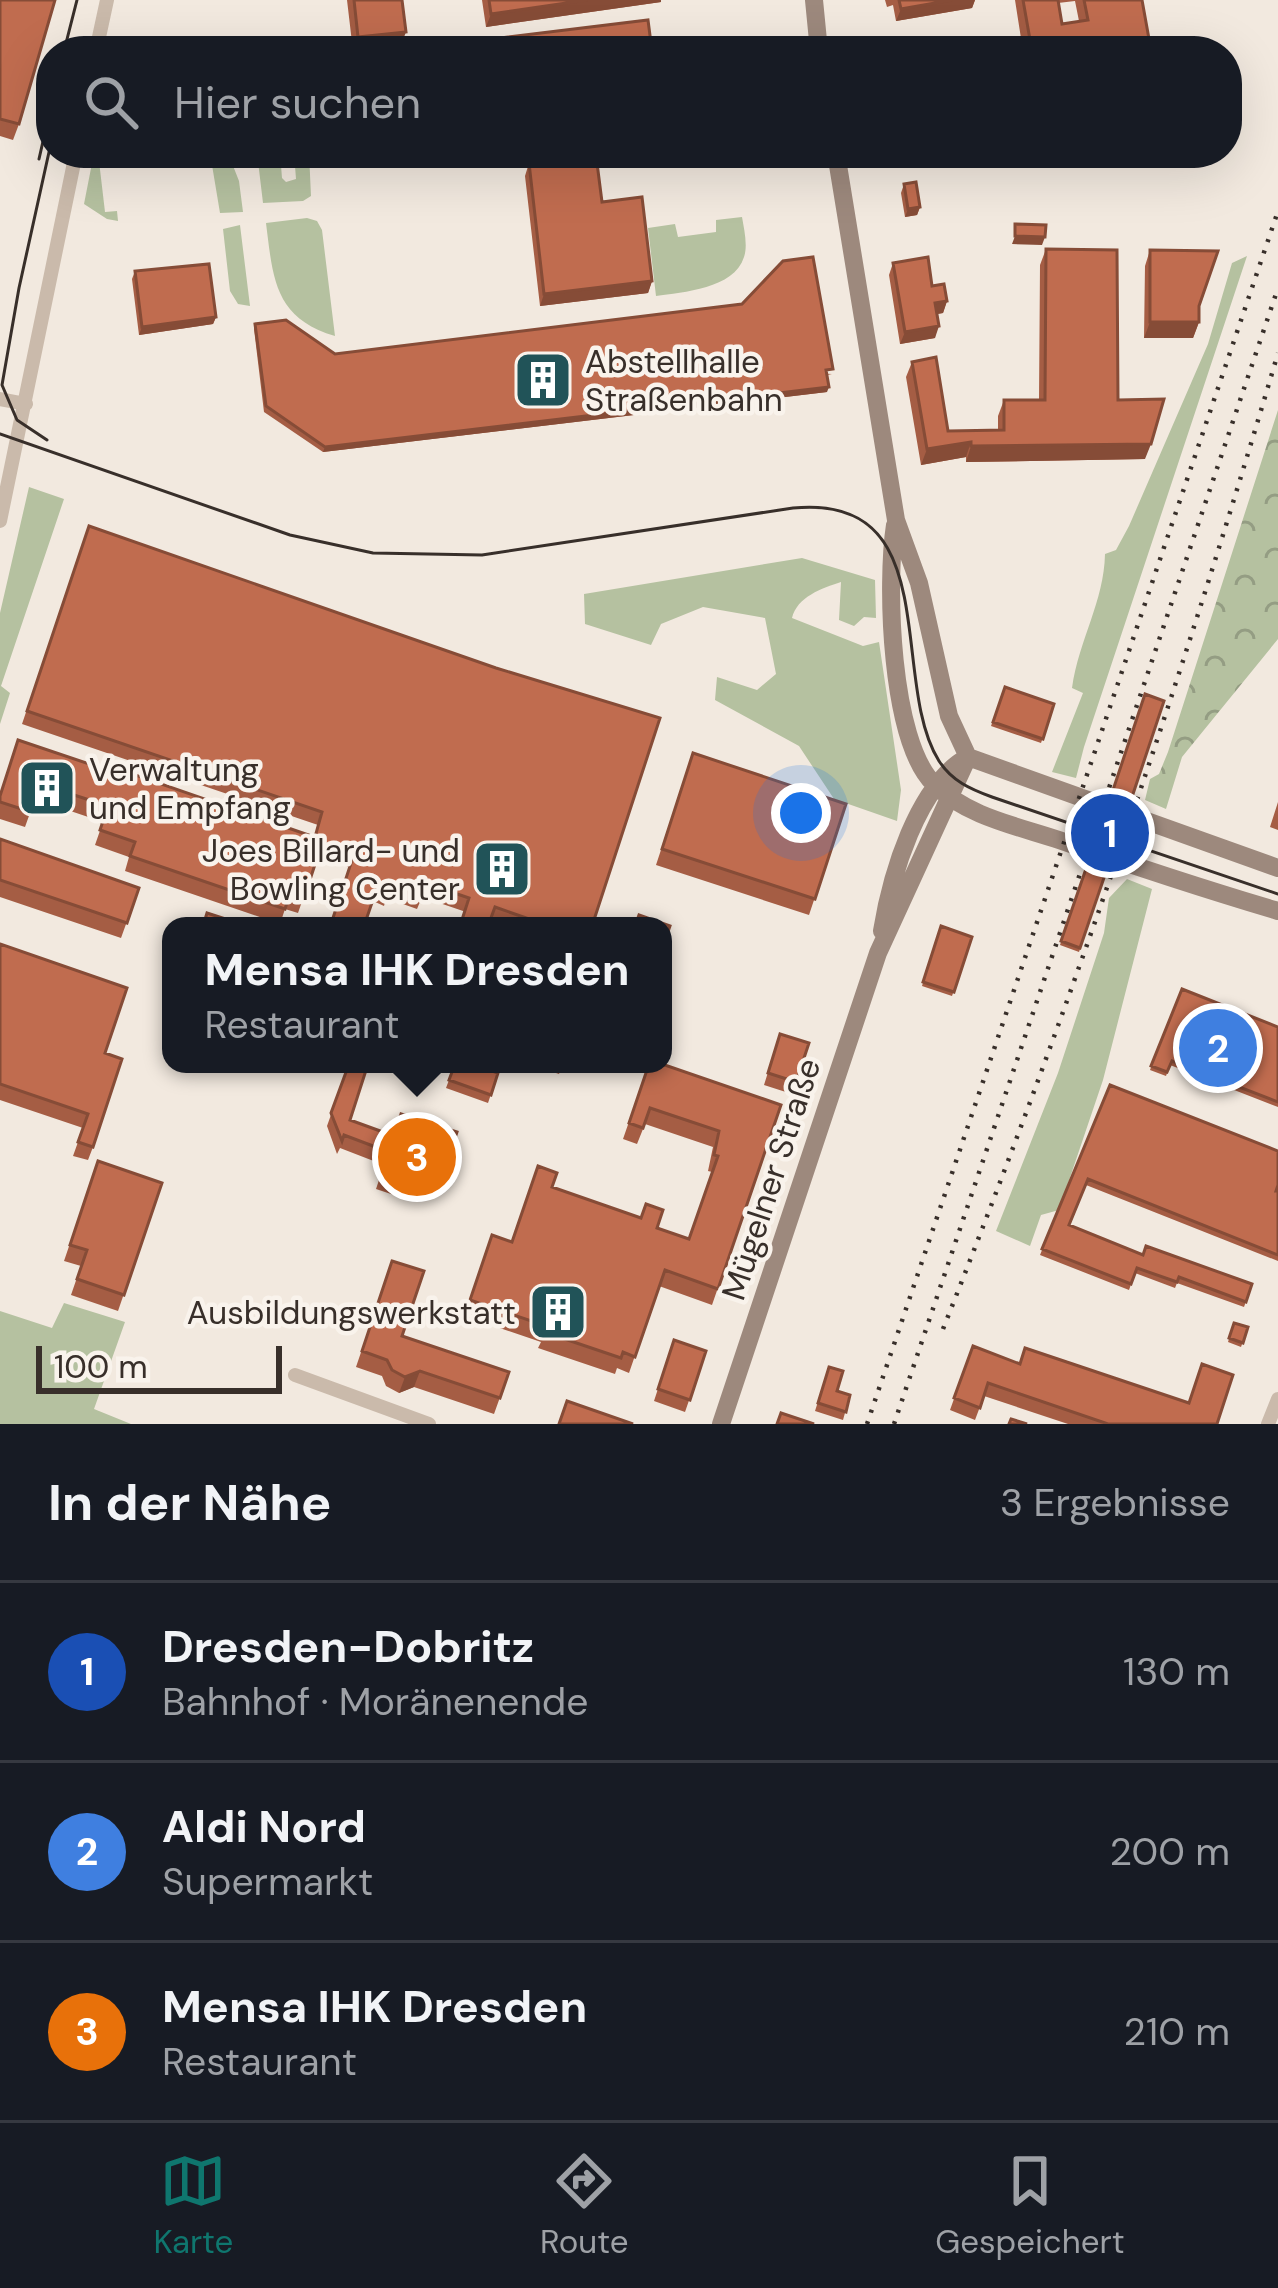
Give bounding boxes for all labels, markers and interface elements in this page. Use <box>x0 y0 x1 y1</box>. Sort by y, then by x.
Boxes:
search box <box>36 36 1242 168</box>
icon: search <box>78 69 144 135</box>
text: Hier suchen <box>174 73 421 132</box>
place label: Abstellhalle Straßenbahn <box>585 340 783 421</box>
building icon: Abstellhalle Straßenbahn <box>512 349 574 411</box>
place label: Verwaltung und Empfang <box>89 748 291 829</box>
building icon: Verwaltung und Empfang <box>16 757 78 819</box>
your location <box>771 783 831 843</box>
pin: 1 <box>1071 788 1149 878</box>
place label: Joes Billard- und Bowling Center <box>202 829 460 910</box>
building icon: Joes Billard- und Bowling Center <box>471 838 533 900</box>
popup <box>162 917 672 1073</box>
text: Mensa IHK Dresden <box>204 940 630 999</box>
text: Restaurant <box>204 999 399 1050</box>
pin: 2 <box>1179 1003 1257 1093</box>
street label: Mügelner Straße <box>712 1053 830 1305</box>
pin: 3 <box>378 1112 456 1202</box>
building icon: Ausbildungswerkstatt <box>527 1281 589 1343</box>
place label: Ausbildungswerkstatt <box>187 1291 516 1334</box>
scale bar <box>36 1340 282 1393</box>
text: 100 m <box>54 1345 148 1388</box>
text: In der Nähe <box>48 1469 332 1536</box>
text: 3 Ergebnisse <box>1000 1477 1230 1528</box>
text: Dresden-Dobritz <box>162 1617 534 1676</box>
text: 1 <box>80 1646 94 1697</box>
text: 130 m <box>1123 1646 1230 1697</box>
text: Bahnhof · Moränenende <box>162 1676 588 1727</box>
text: Aldi Nord <box>162 1797 366 1856</box>
text: 2 <box>76 1826 98 1877</box>
text: 200 m <box>1109 1826 1230 1877</box>
text: Supermarkt <box>162 1856 373 1907</box>
text: Mensa IHK Dresden <box>162 1977 587 2036</box>
text: 3 <box>75 2006 99 2057</box>
text: 210 m <box>1124 2006 1230 2057</box>
text: Restaurant <box>162 2036 357 2087</box>
tab: Karte <box>153 2148 233 2263</box>
tab: Route <box>540 2148 628 2263</box>
tab: Gespeichert <box>935 2148 1125 2263</box>

